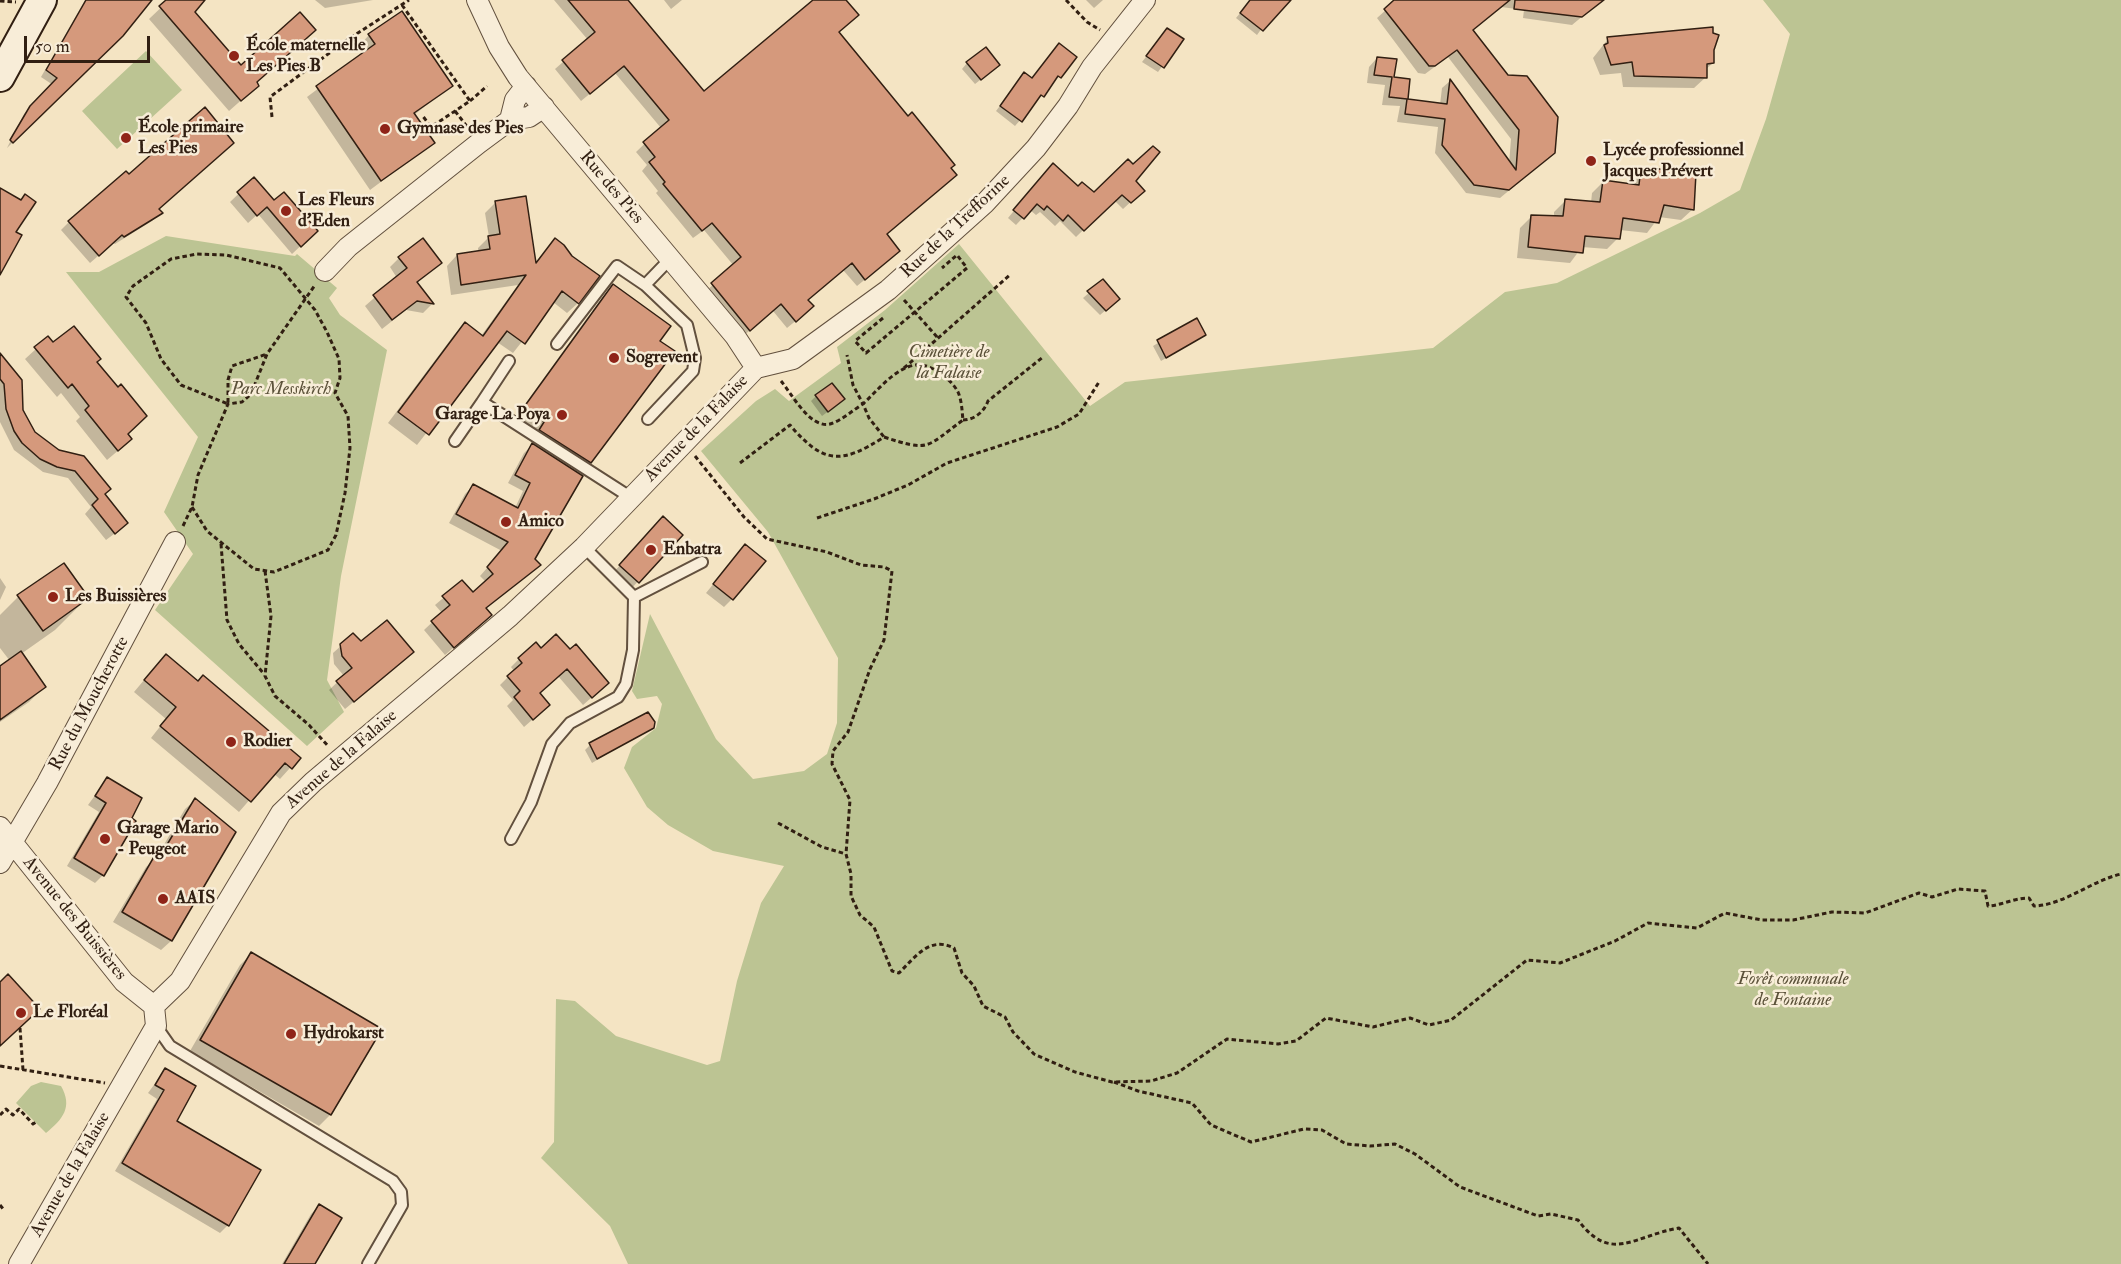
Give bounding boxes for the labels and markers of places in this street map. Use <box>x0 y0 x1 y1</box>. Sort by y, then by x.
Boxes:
place label: École maternelle Les Pies B <box>246 35 366 78</box>
marker: École maternelle Les Pies B <box>227 49 241 63</box>
place label: École primaire Les Pies <box>138 117 243 160</box>
place label: Gymnase des Pies <box>397 118 523 140</box>
marker: Gymnase des Pies <box>378 122 392 136</box>
marker: École primaire Les Pies <box>119 131 133 145</box>
place label: Lycée professionnel Jacques Prévert <box>1603 140 1744 182</box>
marker: Lycée professionnel Jacques Prévert <box>1584 154 1598 168</box>
place label: Les Fleurs d'Eden <box>298 190 374 232</box>
marker: Les Fleurs d'Eden <box>279 204 293 218</box>
place label: Sogrevent <box>626 347 698 369</box>
marker: Sogrevent <box>607 351 621 365</box>
place label: Garage La Poya <box>435 404 550 426</box>
marker: Garage La Poya <box>555 408 569 422</box>
place label: Amico <box>518 511 564 533</box>
marker: Amico <box>499 515 513 529</box>
place label: Enbatra <box>663 539 721 561</box>
marker: Enbatra <box>644 543 658 557</box>
place label: Les Buissières <box>65 586 166 608</box>
marker: Les Buissières <box>46 590 60 604</box>
place label: Rodier <box>243 731 292 753</box>
marker: Rodier <box>224 735 238 749</box>
place label: Garage Mario - Peugeot <box>117 818 219 860</box>
marker: Garage Mario - Peugeot <box>98 832 112 846</box>
place label: AAIS <box>175 888 215 910</box>
marker: AAIS <box>156 892 170 906</box>
place label: Le Floréal <box>33 1002 108 1024</box>
marker: Le Floréal <box>14 1006 28 1020</box>
place label: Hydrokarst <box>303 1023 384 1045</box>
marker: Hydrokarst <box>284 1027 298 1041</box>

